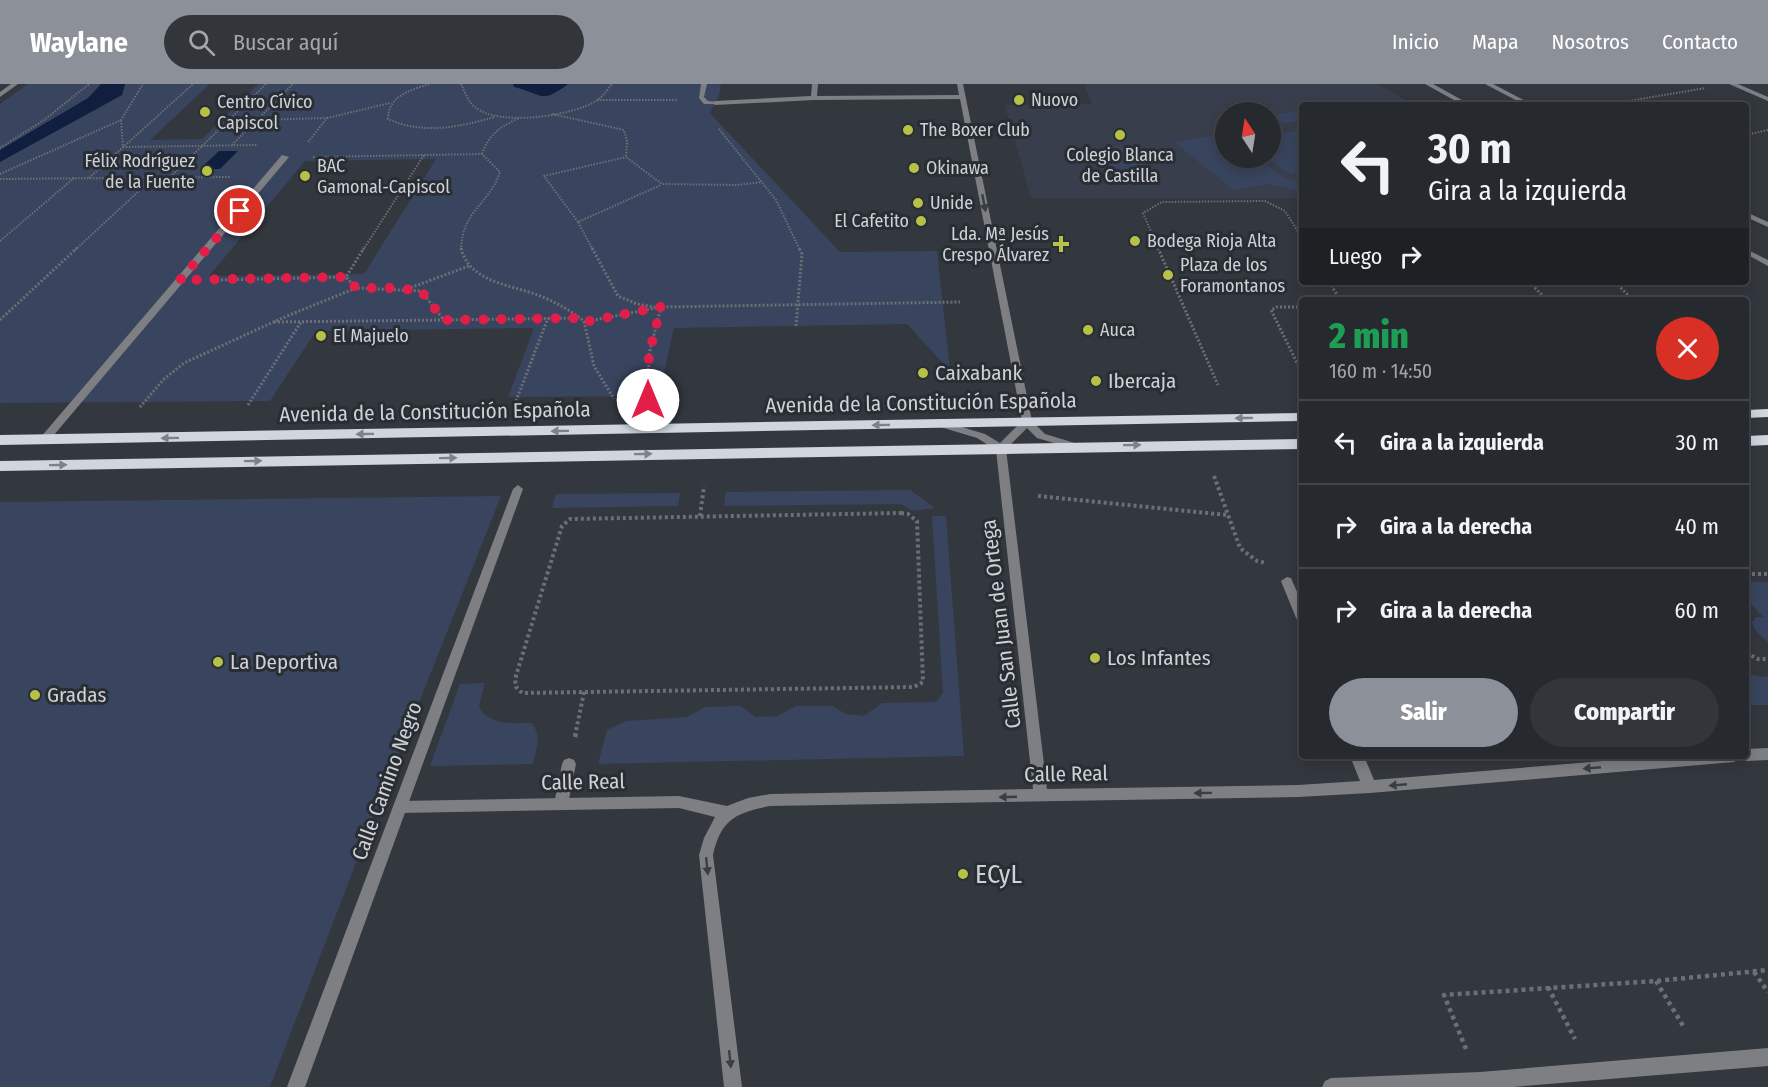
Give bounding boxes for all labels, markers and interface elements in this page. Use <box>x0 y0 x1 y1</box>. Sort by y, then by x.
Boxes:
search box <box>164 15 584 69</box>
text: Waylane <box>30 26 128 59</box>
icon: search <box>185 26 218 59</box>
text: Buscar aquí <box>233 29 338 56</box>
text: Inicio <box>1392 29 1439 55</box>
text: Mapa <box>1472 29 1519 55</box>
text: Nosotros <box>1552 29 1629 55</box>
text: Contacto <box>1662 29 1738 55</box>
place label: Nuovo <box>1031 89 1078 111</box>
place label: Centro Cívico Capiscol <box>217 91 313 134</box>
marker: Nuovo <box>1012 93 1026 107</box>
north arrow <box>1215 102 1281 168</box>
map controls <box>1215 102 1281 168</box>
marker: Centro Cívico Capiscol <box>198 105 212 119</box>
place label: The Boxer Club <box>920 119 1030 141</box>
marker: The Boxer Club <box>901 123 915 137</box>
text: 30 m <box>1428 124 1512 174</box>
icon: left <box>1329 126 1407 204</box>
marker: Colegio Blanca de Castilla <box>1113 128 1127 142</box>
place label: Colegio Blanca de Castilla <box>1066 144 1174 187</box>
place label: Félix Rodríguez de la Fuente <box>84 150 195 193</box>
place label: BAC Gamonal-Capiscol <box>317 155 450 198</box>
place label: Okinawa <box>926 157 989 179</box>
marker: Okinawa <box>907 161 921 175</box>
marker: Félix Rodríguez de la Fuente <box>200 164 214 178</box>
marker: BAC Gamonal-Capiscol <box>298 169 312 183</box>
text: Gira a la izquierda <box>1428 175 1627 207</box>
pin <box>214 185 265 236</box>
place label: Unide <box>930 192 973 214</box>
icon: arrive <box>223 194 256 227</box>
one-way arrow <box>980 194 989 213</box>
marker: Unide <box>911 196 925 210</box>
place label: El Cafetito <box>834 210 909 232</box>
marker: El Cafetito <box>914 214 928 228</box>
place label: Lda. Mª Jesús Crespo Álvarez <box>942 223 1049 266</box>
place label: Bodega Rioja Alta <box>1147 230 1276 252</box>
marker: Bodega Rioja Alta <box>1128 234 1142 248</box>
marker: Lda. Mª Jesús Crespo Álvarez <box>1054 237 1068 251</box>
icon: right <box>1394 240 1427 273</box>
text: Luego <box>1329 243 1382 270</box>
place label: Plaza de los Foramontanos <box>1180 254 1286 297</box>
marker: Plaza de los Foramontanos <box>1161 268 1175 282</box>
text: 2 min <box>1329 314 1409 358</box>
button: close <box>1656 317 1719 380</box>
place label: Auca <box>1100 319 1135 341</box>
marker: Auca <box>1081 323 1095 337</box>
place label: El Majuelo <box>333 325 409 347</box>
marker: El Majuelo <box>314 329 328 343</box>
text: 160 m · 14:50 <box>1329 359 1432 383</box>
place label: Caixabank <box>935 360 1023 386</box>
marker: Caixabank <box>916 366 930 380</box>
position arrow <box>616 368 680 432</box>
place label: Ibercaja <box>1108 368 1176 394</box>
marker: Ibercaja <box>1089 374 1103 388</box>
street label: Avenida de la Constitución Española <box>765 387 1077 419</box>
street label: Avenida de la Constitución Española <box>279 396 591 428</box>
one-way arrow <box>1234 413 1253 423</box>
one-way arrow <box>871 420 890 430</box>
one-way arrow <box>551 426 570 435</box>
icon: left <box>1329 426 1362 459</box>
one-way arrow <box>356 429 375 439</box>
text: Gira a la izquierda <box>1380 429 1544 456</box>
text: 30 m <box>1676 429 1719 456</box>
one-way arrow <box>161 433 180 442</box>
one-way arrow <box>1123 440 1142 450</box>
one-way arrow <box>634 449 653 459</box>
one-way arrow <box>439 453 458 462</box>
one-way arrow <box>244 456 263 466</box>
one-way arrow <box>49 460 68 470</box>
icon: right <box>1329 510 1362 543</box>
text: Gira a la derecha <box>1380 513 1532 540</box>
text: 40 m <box>1675 513 1719 540</box>
street label: Calle San Juan de Ortega <box>975 518 1027 730</box>
icon: right <box>1329 594 1362 627</box>
text: Gira a la derecha <box>1380 597 1532 624</box>
text: 60 m <box>1675 597 1719 624</box>
place label: Los Infantes <box>1107 645 1211 671</box>
place label: La Deportiva <box>230 649 338 675</box>
marker: Los Infantes <box>1088 651 1102 665</box>
marker: La Deportiva <box>211 655 225 669</box>
button: Salir <box>1329 678 1518 747</box>
button: Compartir <box>1530 678 1719 747</box>
place label: Gradas <box>47 682 106 708</box>
marker: Gradas <box>28 688 42 702</box>
street label: Calle Camino Negro <box>346 698 428 864</box>
street label: Calle Real <box>1024 760 1109 788</box>
one-way arrow <box>1583 763 1602 773</box>
street label: Calle Real <box>541 768 626 796</box>
one-way arrow <box>1389 780 1408 790</box>
one-way arrow <box>1194 788 1213 797</box>
one-way arrow <box>999 792 1018 801</box>
one-way arrow <box>702 856 712 875</box>
place label: ECyL <box>975 859 1022 890</box>
marker: ECyL <box>956 867 970 881</box>
one-way arrow <box>725 1050 735 1069</box>

